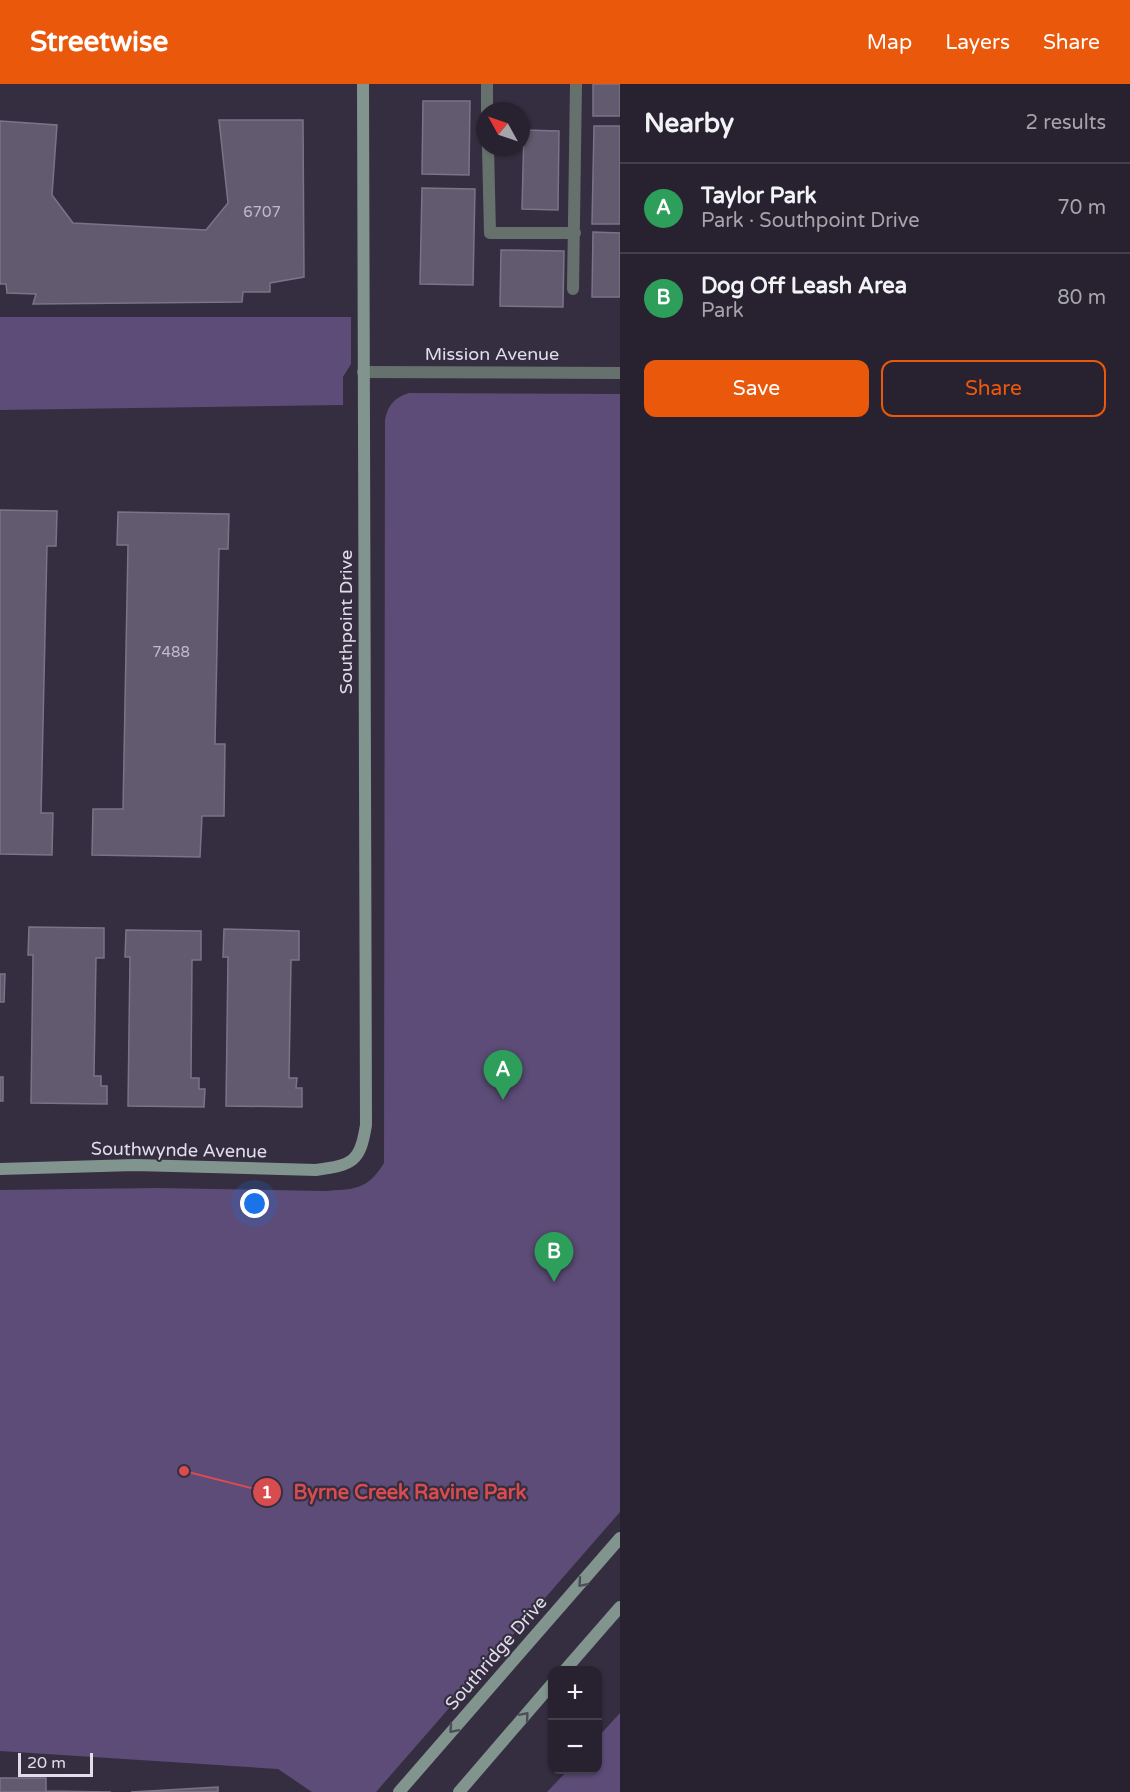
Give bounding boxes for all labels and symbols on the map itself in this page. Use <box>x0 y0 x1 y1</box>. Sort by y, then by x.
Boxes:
north arrow <box>476 102 530 156</box>
house number: 6707 <box>243 203 281 221</box>
street label: Mission Avenue <box>425 343 559 365</box>
street label: Southpoint Drive <box>335 550 357 694</box>
house number: 7488 <box>152 643 190 661</box>
pin: A <box>484 1050 522 1100</box>
street label: Southwynde Avenue <box>91 1137 267 1163</box>
your location <box>240 1189 269 1218</box>
pin: B <box>534 1232 574 1282</box>
callout: Byrne Creek Ravine Park <box>252 1473 539 1511</box>
text: 1 <box>261 1481 273 1503</box>
text: Byrne Creek Ravine Park <box>294 1481 527 1505</box>
one-way arrow <box>578 1576 589 1587</box>
street label: Southridge Drive <box>440 1591 552 1715</box>
one-way arrow <box>518 1712 529 1723</box>
one-way arrow <box>449 1722 460 1733</box>
scale bar <box>18 1750 93 1778</box>

